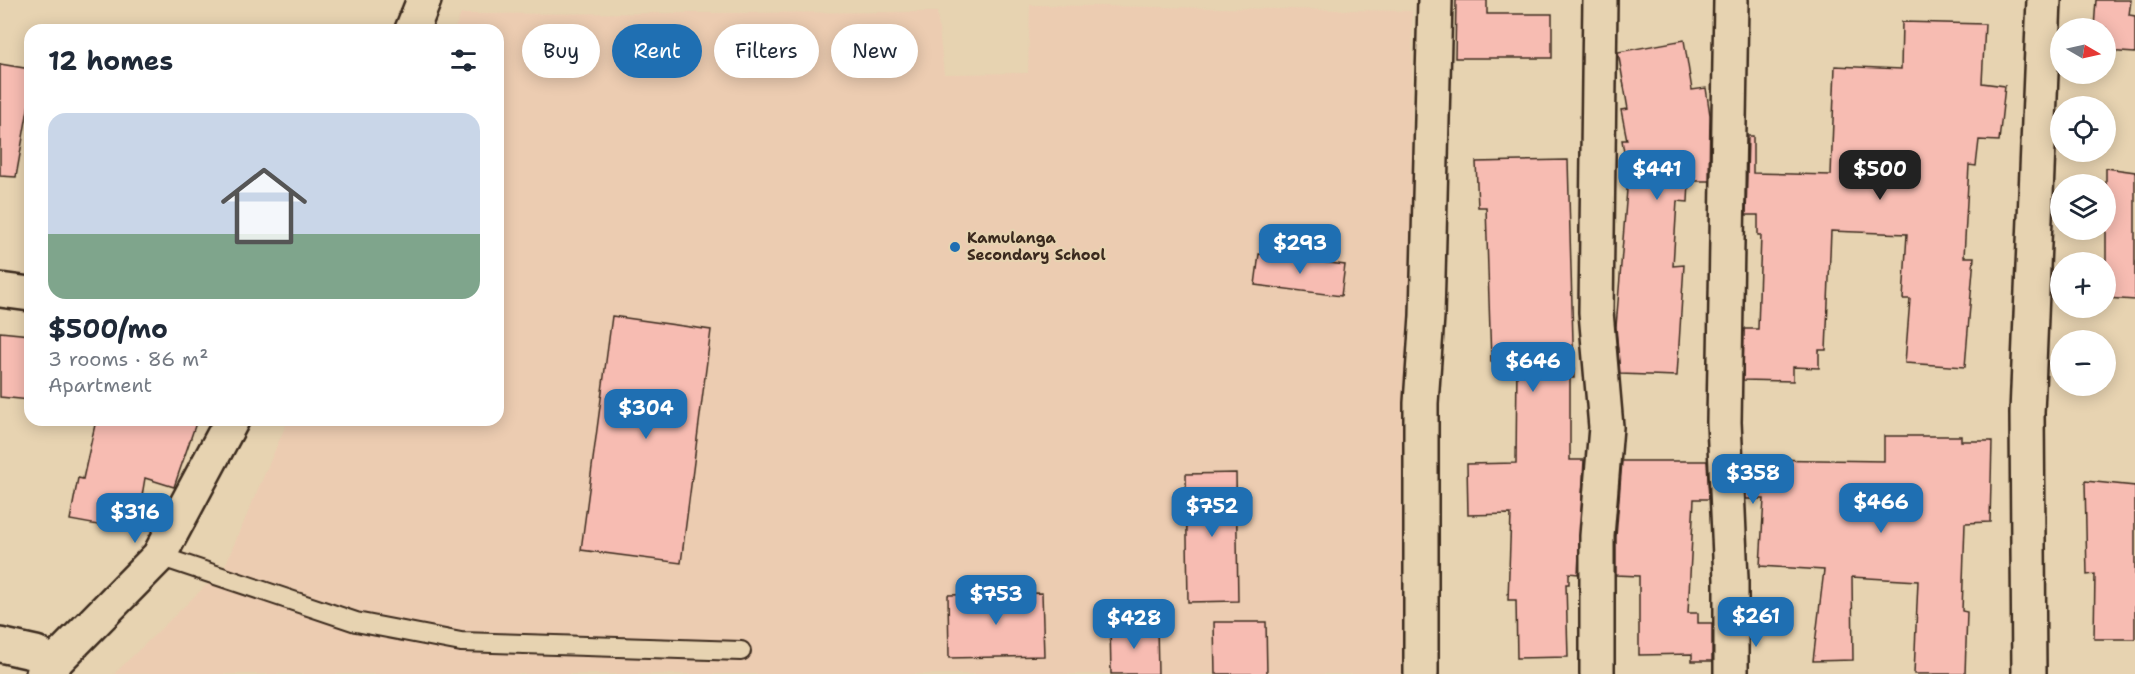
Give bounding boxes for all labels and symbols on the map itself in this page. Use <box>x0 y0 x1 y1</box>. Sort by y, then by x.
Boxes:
north arrow <box>2050 18 2116 84</box>
pin: $441 <box>1621 150 1693 201</box>
pin: $500 <box>1844 150 1916 201</box>
pin: $293 <box>1264 224 1336 275</box>
place label: Kamulanga Secondary School <box>967 228 1106 265</box>
marker: Kamulanga Secondary School <box>948 240 962 254</box>
pin: $646 <box>1497 342 1569 393</box>
pin: $304 <box>610 389 682 440</box>
pin: $358 <box>1717 454 1789 505</box>
pin: $466 <box>1845 483 1917 534</box>
pin: $752 <box>1176 487 1248 538</box>
pin: $316 <box>99 493 171 544</box>
pin: $753 <box>960 575 1032 626</box>
pin: $261 <box>1720 597 1792 648</box>
pin: $428 <box>1098 599 1170 650</box>

